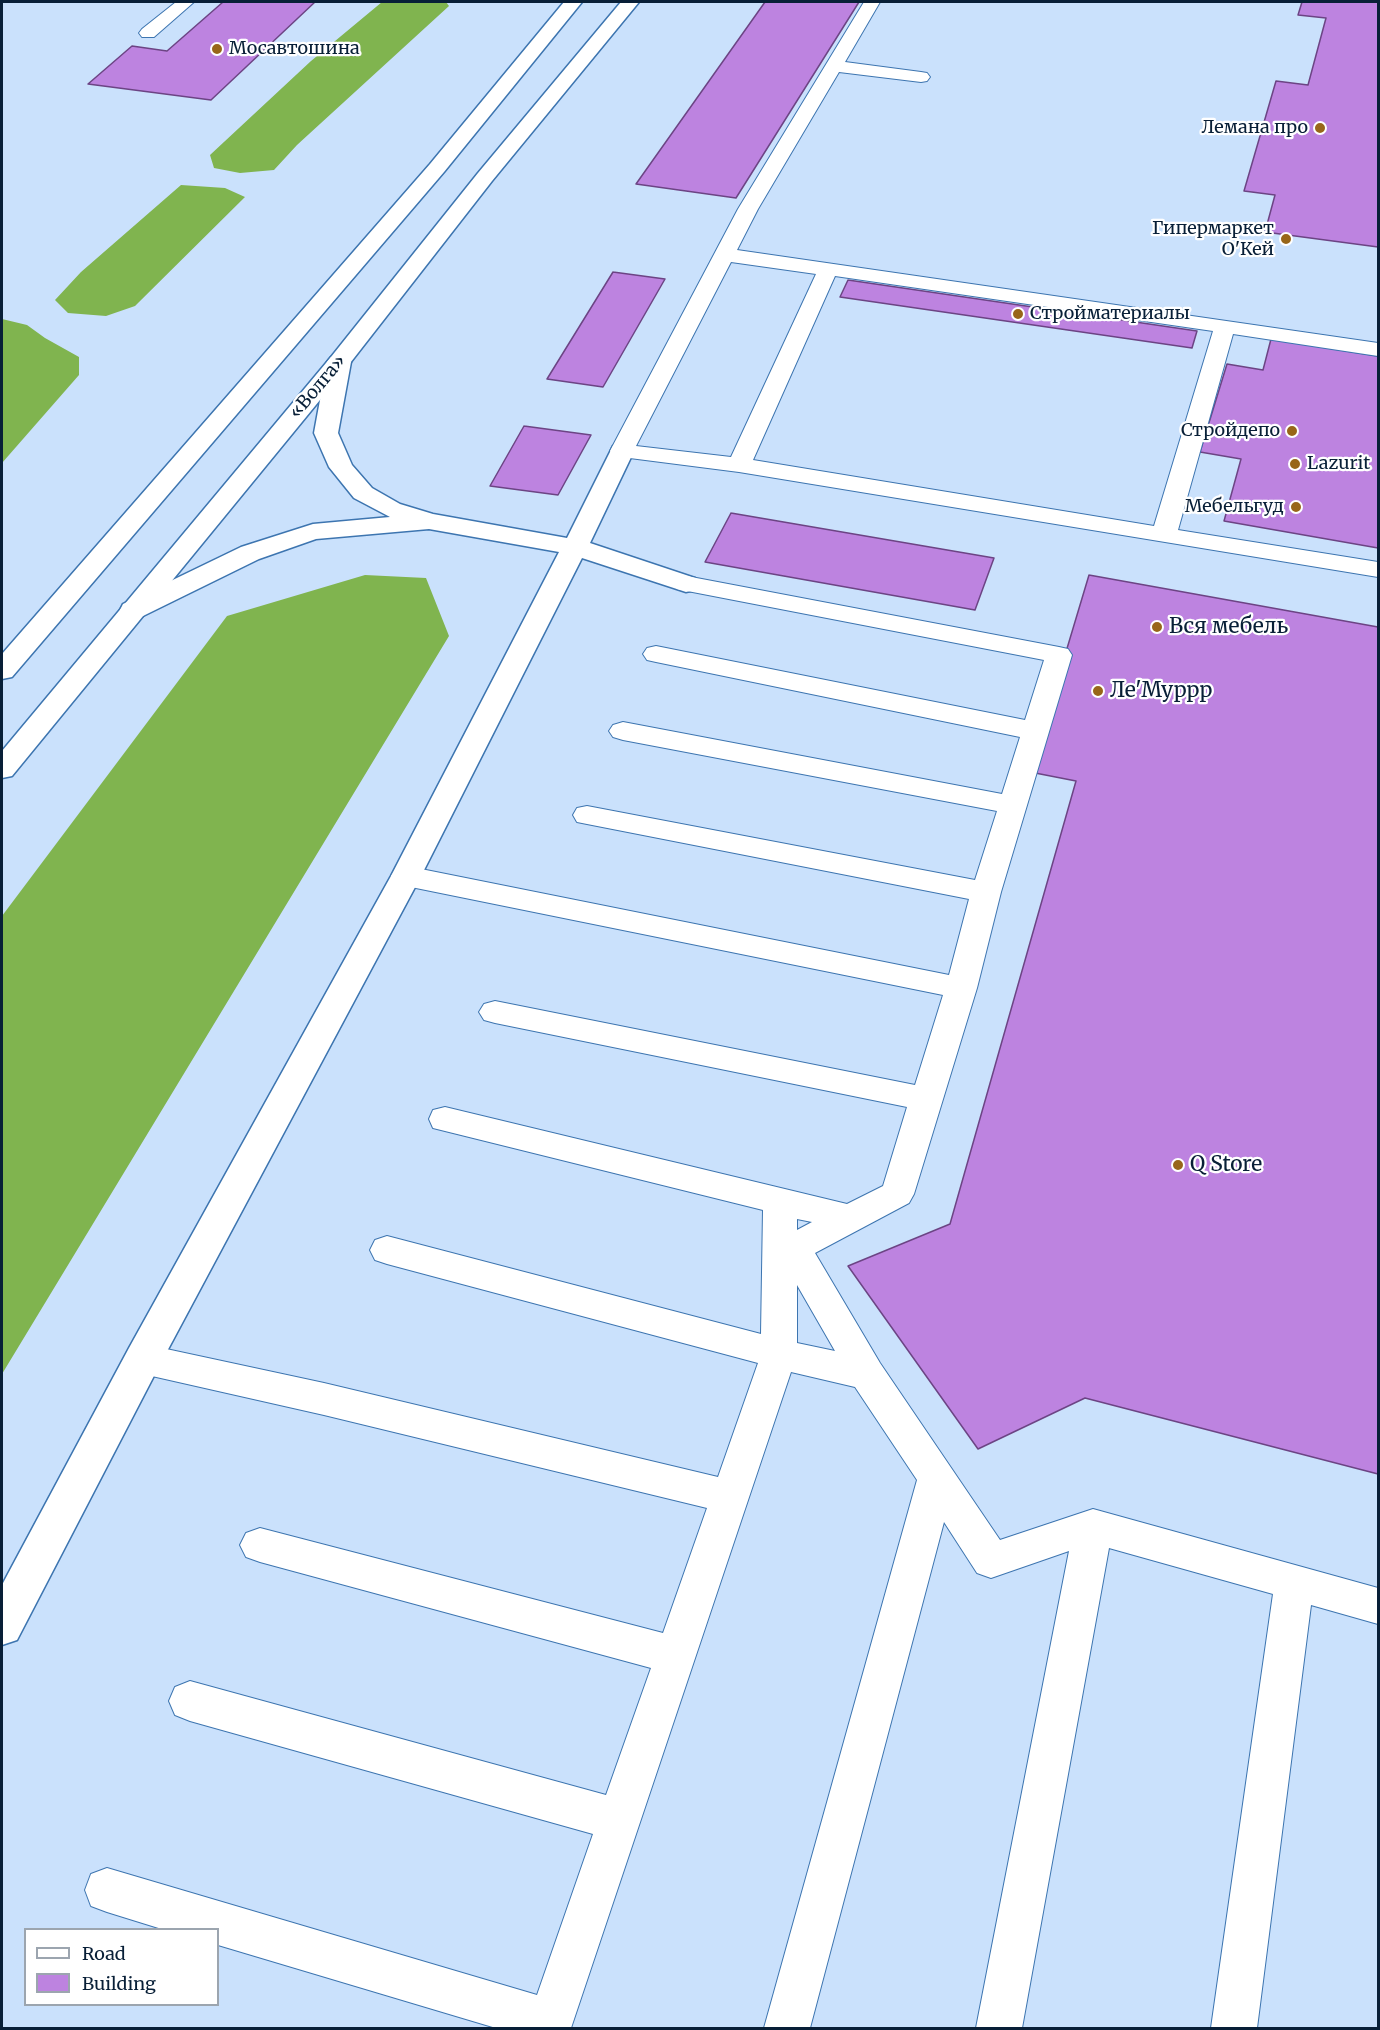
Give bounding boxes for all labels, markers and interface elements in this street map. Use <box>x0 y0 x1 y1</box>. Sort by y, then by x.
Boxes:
place label: Мосавтошина <box>229 38 360 60</box>
marker: Мосавтошина <box>210 42 224 56</box>
place label: Лемана про <box>1202 117 1308 139</box>
marker: Лемана про <box>1313 121 1327 135</box>
place label: Гипермаркет О'Кей <box>1152 218 1274 260</box>
marker: Гипермаркет О'Кей <box>1279 232 1293 246</box>
place label: Стройматериалы <box>1030 303 1190 325</box>
marker: Стройматериалы <box>1011 307 1025 321</box>
street label: «Волга» <box>285 351 351 423</box>
place label: Стройдепо <box>1181 420 1280 442</box>
marker: Стройдепо <box>1285 424 1299 438</box>
place label: Lazurit <box>1307 453 1370 475</box>
marker: Lazurit <box>1288 457 1302 471</box>
place label: Мебельгуд <box>1185 496 1284 518</box>
marker: Мебельгуд <box>1289 500 1303 514</box>
place label: Вся мебель <box>1169 614 1288 640</box>
marker: Вся мебель <box>1150 620 1164 634</box>
place label: Ле'Муррр <box>1110 678 1212 704</box>
marker: Ле'Муррр <box>1091 684 1105 698</box>
place label: Q Store <box>1190 1152 1262 1178</box>
marker: Q Store <box>1171 1158 1185 1172</box>
legend <box>24 1928 219 2006</box>
text: Road <box>82 1942 126 1965</box>
text: Building <box>82 1972 156 1995</box>

